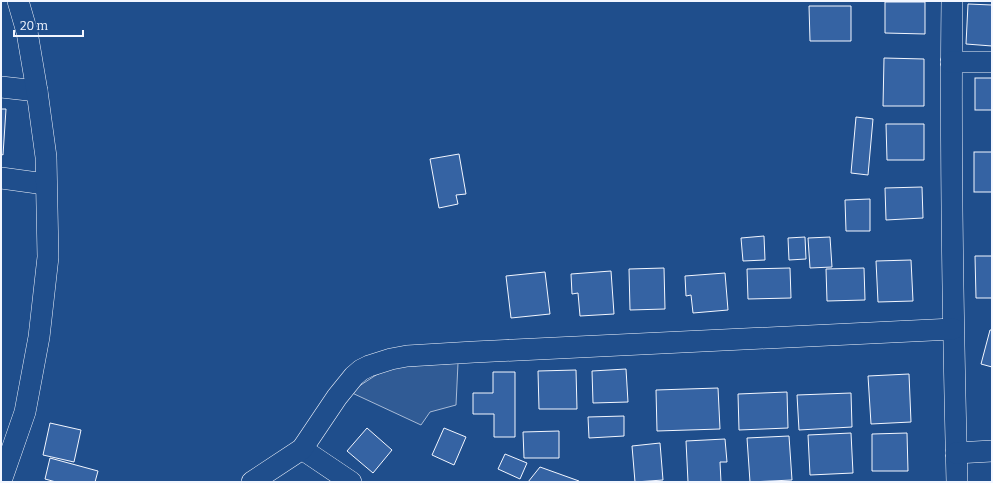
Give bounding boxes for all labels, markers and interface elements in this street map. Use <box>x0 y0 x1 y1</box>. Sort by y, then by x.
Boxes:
scale bar <box>14 12 83 38</box>
text: 20 m <box>20 19 49 33</box>

